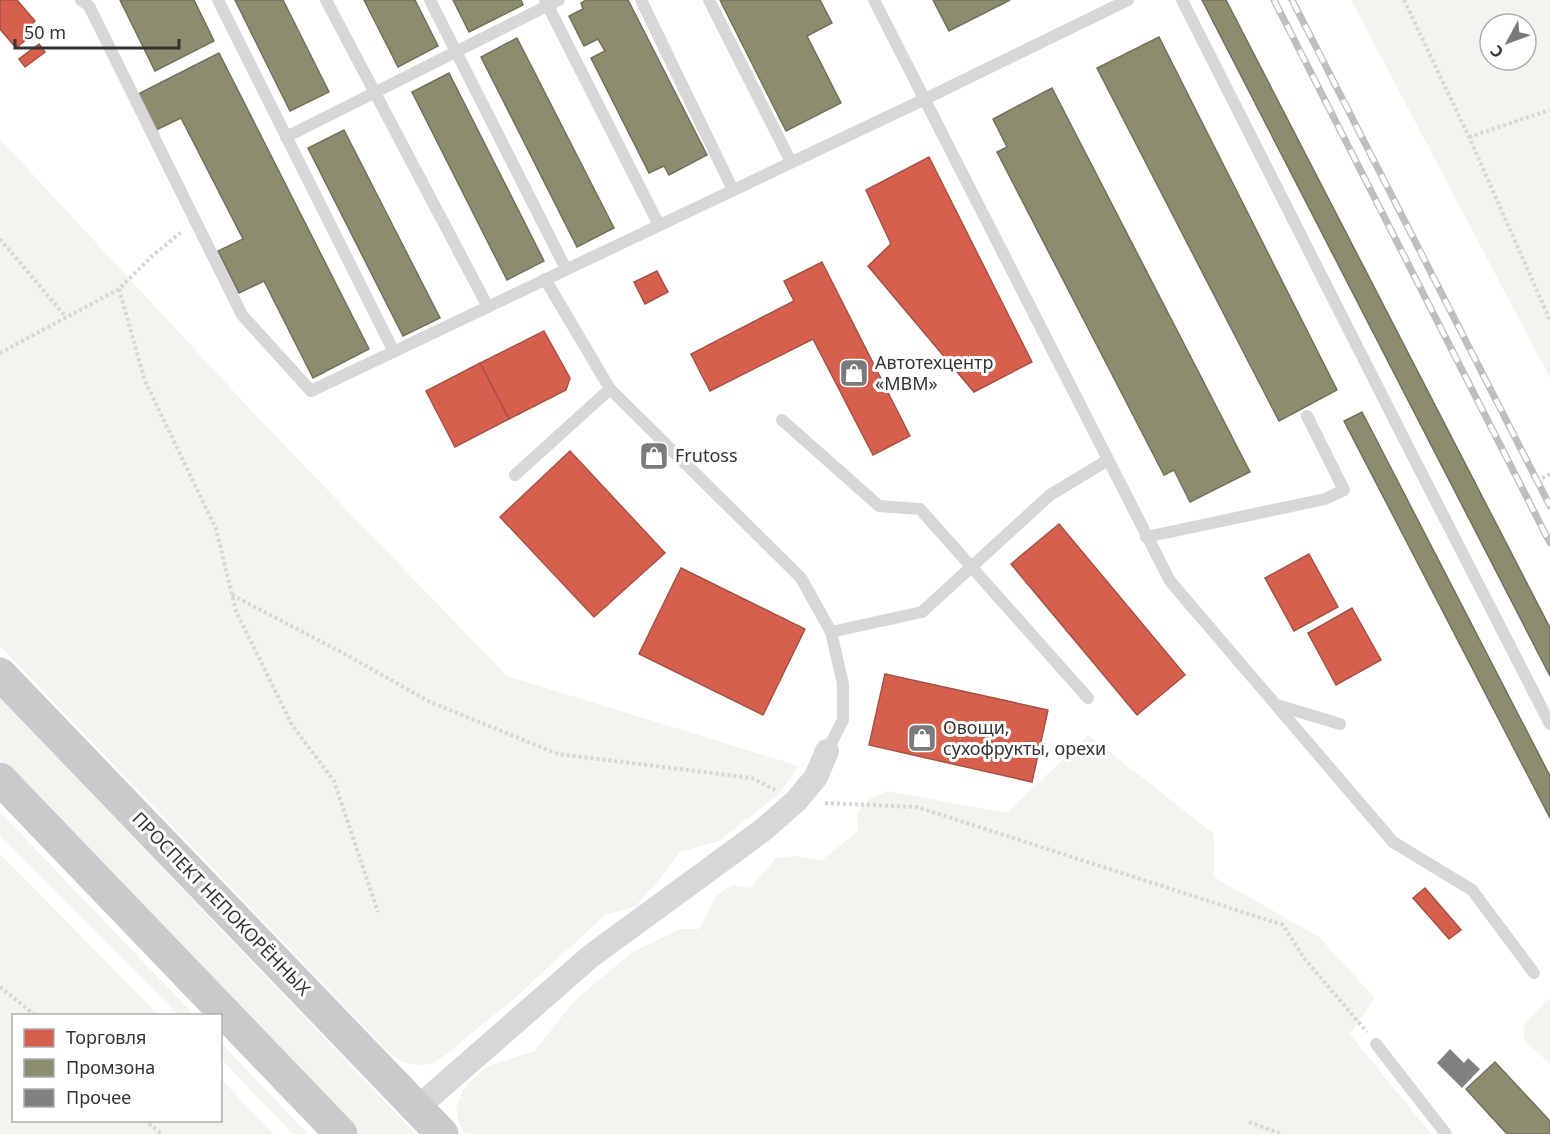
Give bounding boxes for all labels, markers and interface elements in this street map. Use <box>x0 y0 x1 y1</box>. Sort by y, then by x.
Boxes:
scale bar <box>15 12 178 50</box>
north arrow <box>1478 12 1538 72</box>
text: 50 m <box>24 20 66 44</box>
text: С <box>1485 41 1508 63</box>
place label: Автотехцентр «МВМ» <box>875 350 993 395</box>
shop icon: Автотехцентр «МВМ» <box>838 357 870 389</box>
shop icon: Frutoss <box>638 440 670 472</box>
place label: Frutoss <box>675 443 738 467</box>
place label: Овощи, сухофрукты, орехи <box>943 715 1106 760</box>
shop icon: Овощи, сухофрукты, орехи <box>906 722 938 754</box>
street label: ПРОСПЕКТ НЕПОКОРЁННЫХ <box>127 806 316 1001</box>
legend <box>12 1014 222 1122</box>
text: Торговля <box>66 1025 146 1049</box>
text: Промзона <box>66 1055 155 1079</box>
text: Прочее <box>66 1085 131 1109</box>

